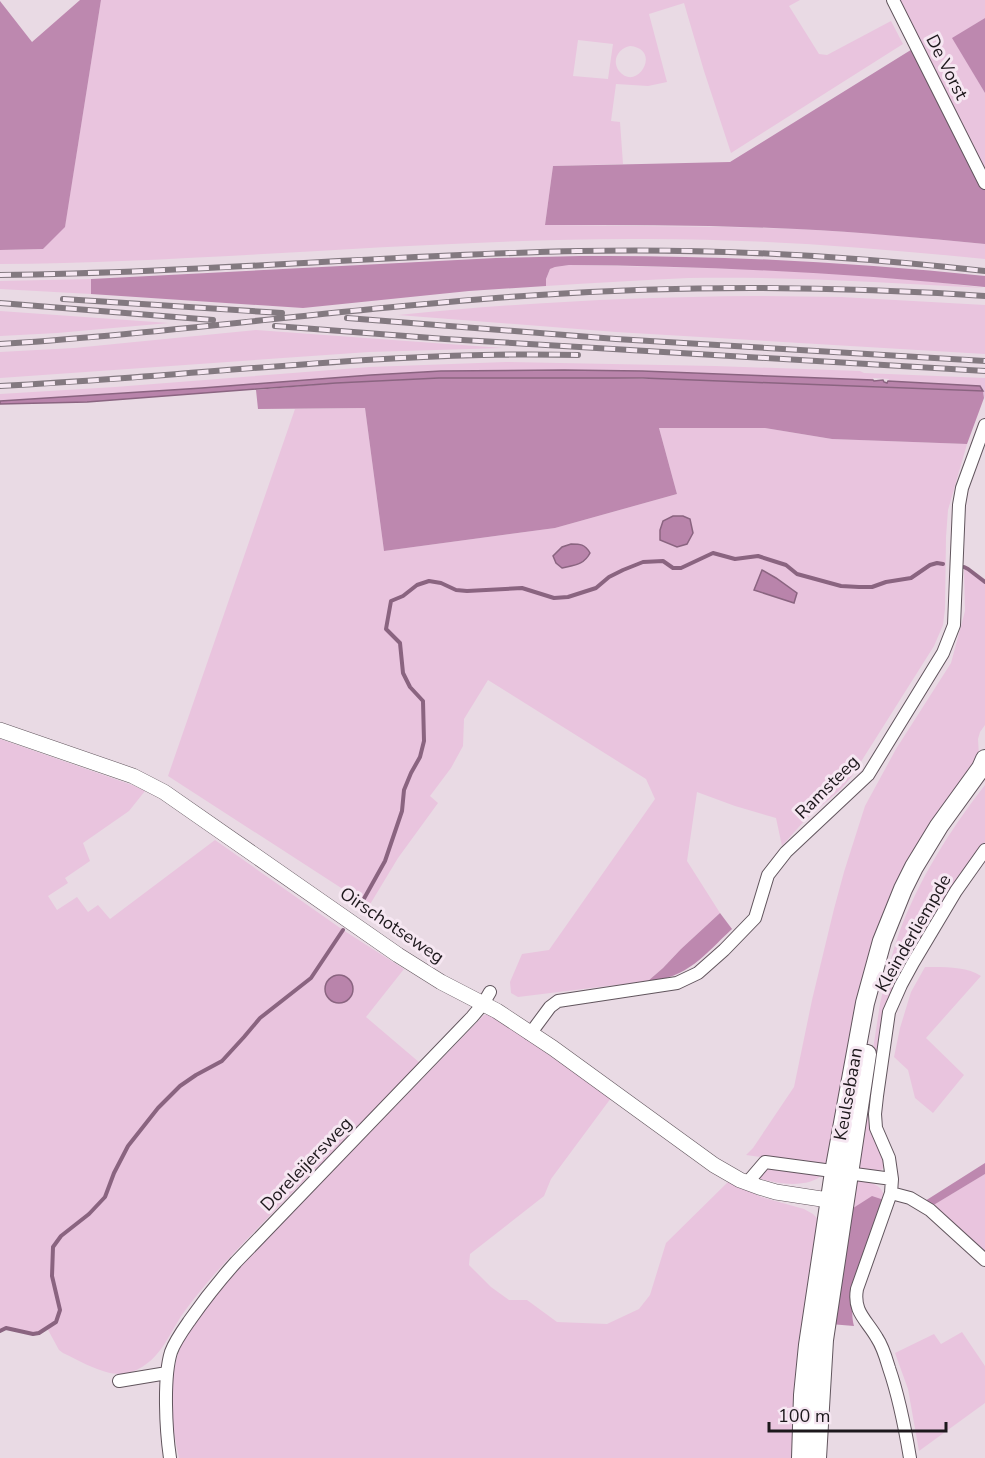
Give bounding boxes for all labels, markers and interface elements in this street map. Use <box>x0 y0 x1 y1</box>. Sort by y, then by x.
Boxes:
street label: De Vorst <box>920 30 974 104</box>
street label: Ramsteeg <box>790 750 864 824</box>
street label: Kleinderliempde <box>870 870 956 996</box>
street label: Oirschotseweg <box>335 881 449 969</box>
street label: Keulsebaan <box>828 1046 868 1142</box>
street label: Doreleijersweg <box>255 1112 357 1216</box>
scale bar <box>769 1395 946 1433</box>
text: 100 m <box>778 1404 830 1428</box>

